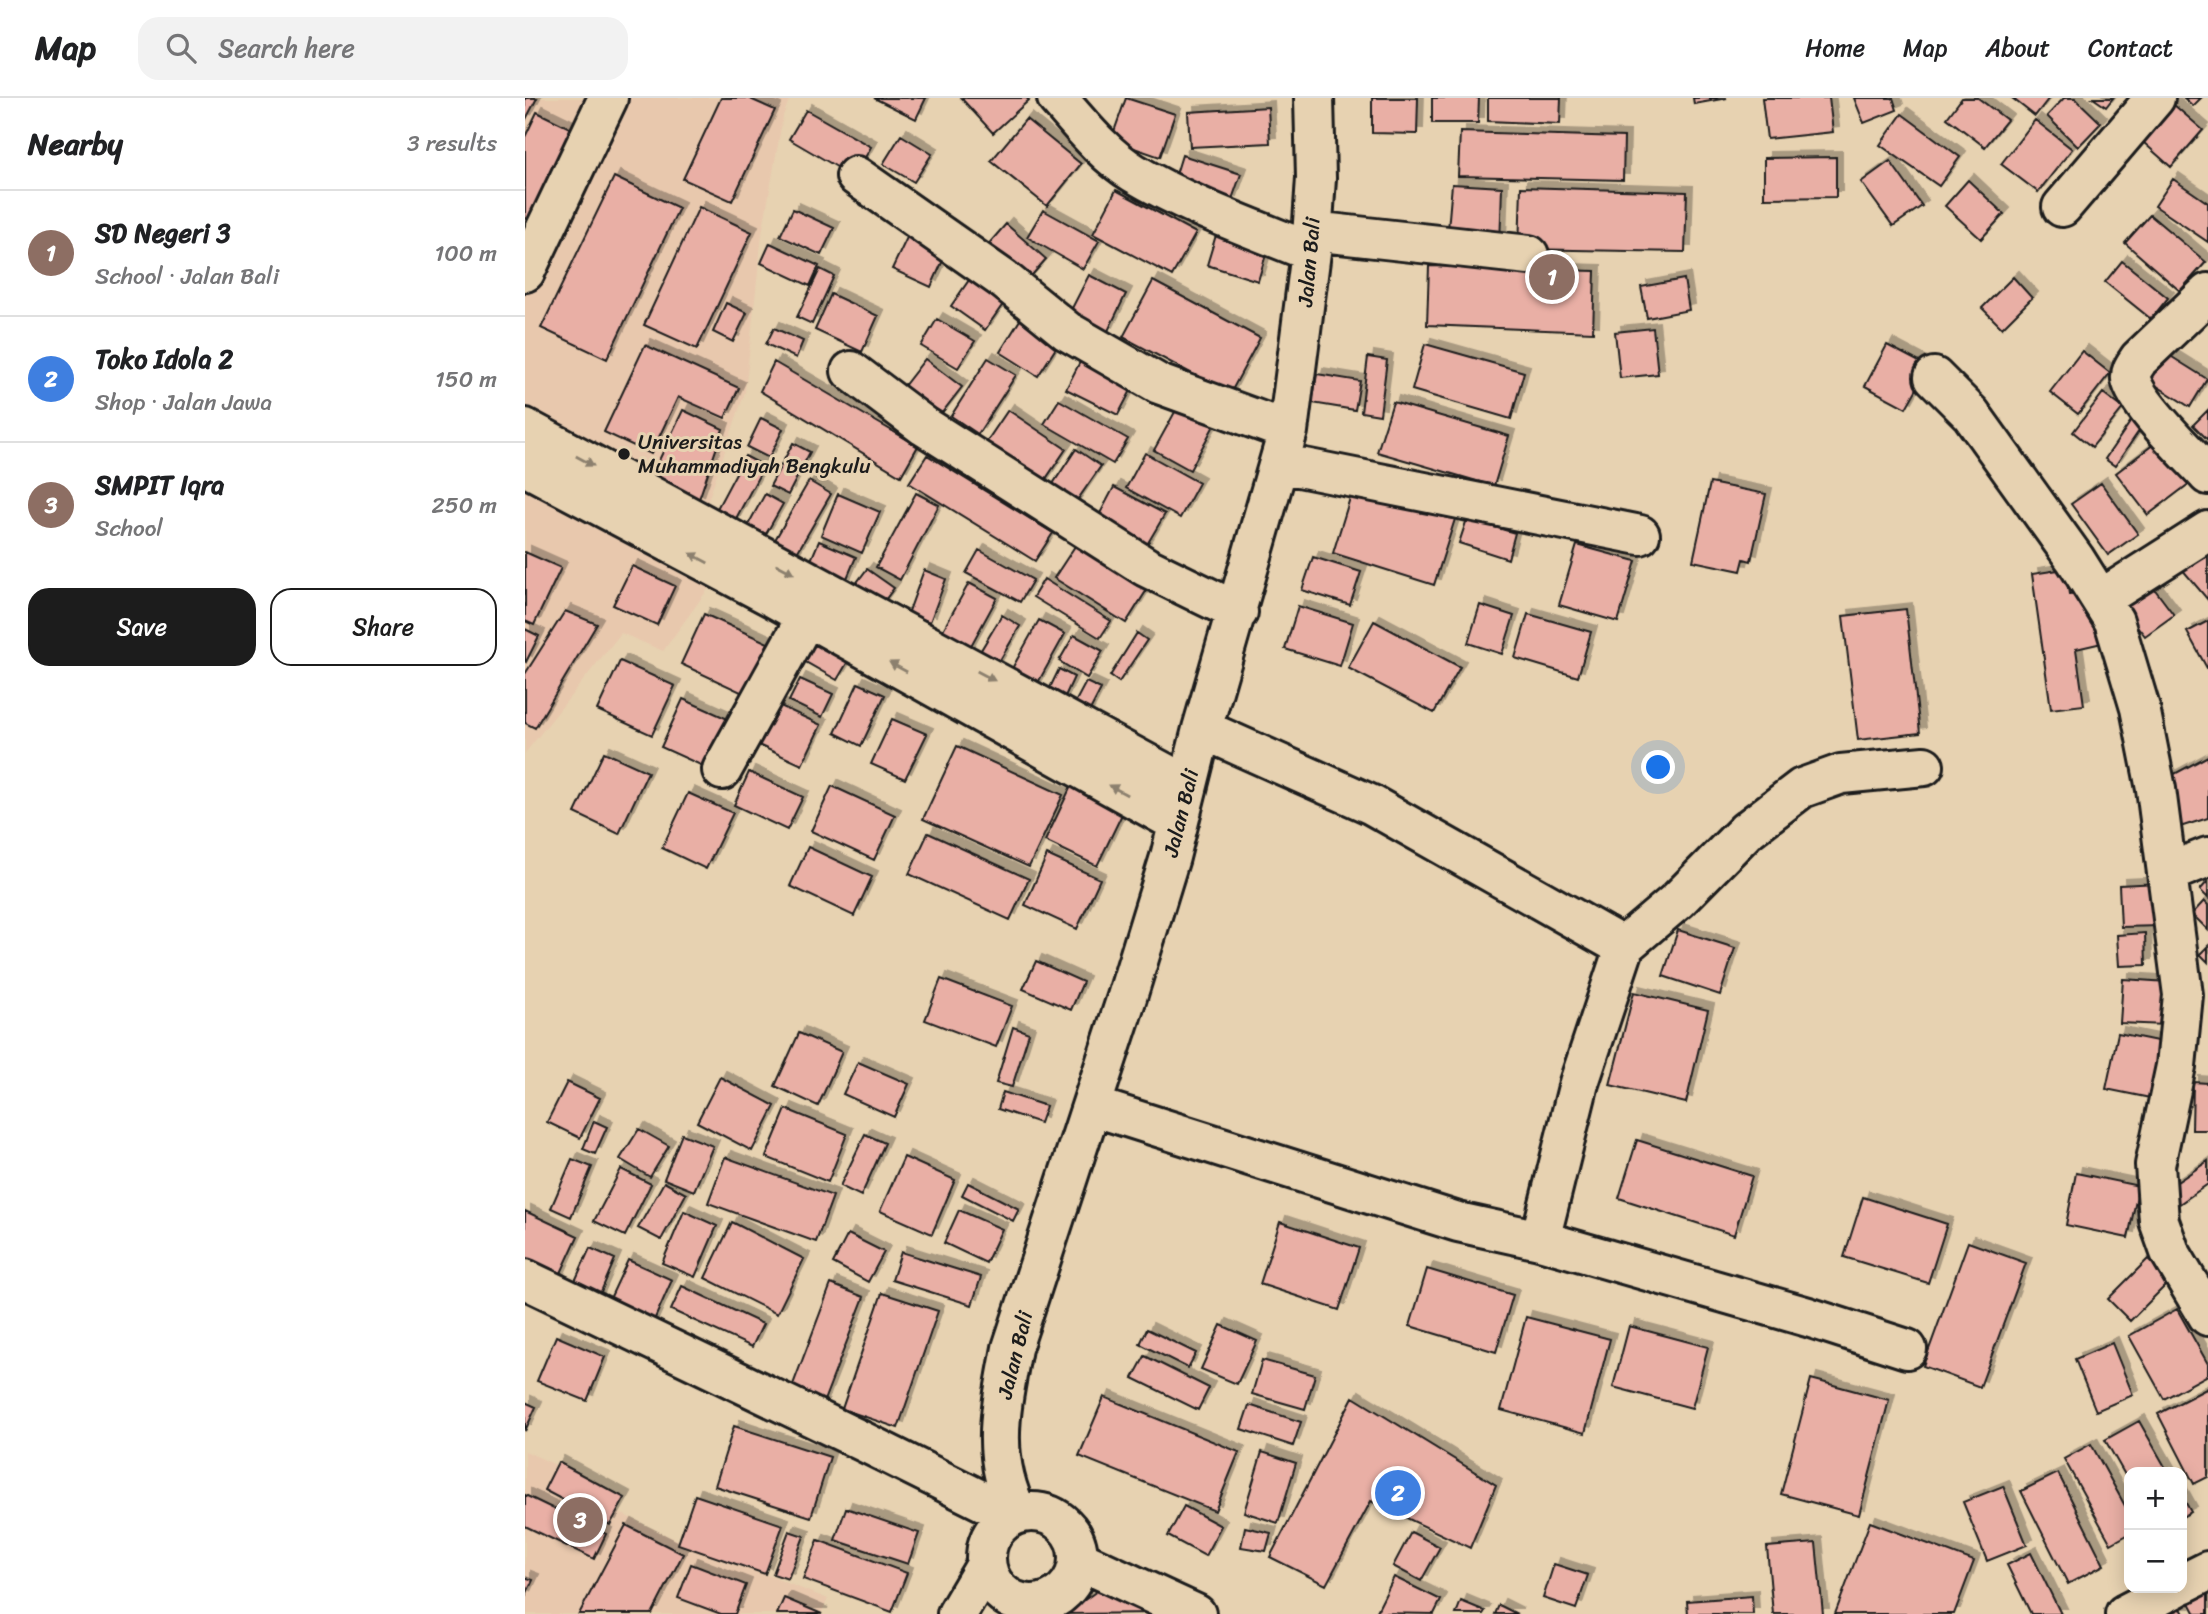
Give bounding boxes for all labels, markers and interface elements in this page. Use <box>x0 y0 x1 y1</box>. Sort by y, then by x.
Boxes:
search box <box>138 17 628 80</box>
text: Map <box>35 19 96 77</box>
text: Search here <box>218 25 355 71</box>
text: Home <box>1805 27 1865 69</box>
text: Map <box>1903 27 1947 69</box>
text: About <box>1985 27 2050 69</box>
text: Contact <box>2088 27 2173 69</box>
icon: search <box>162 29 200 67</box>
text: Nearby <box>28 117 123 171</box>
text: 3 results <box>407 123 497 164</box>
text: SD Negeri 3 <box>95 210 231 256</box>
street label: Jalan Bali <box>1286 215 1332 309</box>
text: 1 <box>46 233 56 274</box>
text: 100 m <box>434 233 497 274</box>
pin: 1 <box>1529 251 1575 303</box>
text: School · Jalan Bali <box>95 256 279 297</box>
text: Toko Idola 2 <box>95 336 233 382</box>
text: 2 <box>44 359 58 400</box>
text: 150 m <box>435 359 497 400</box>
text: Shop · Jalan Jawa <box>95 382 272 423</box>
place label: Universitas Muhammadiyah Bengkulu <box>638 423 871 485</box>
marker: Universitas Muhammadiyah Bengkulu <box>616 446 632 462</box>
one-way arrow <box>575 455 595 467</box>
text: SMPIT Iqra <box>95 462 224 508</box>
text: 3 <box>45 485 57 526</box>
text: 250 m <box>431 485 497 526</box>
text: School <box>95 508 163 549</box>
one-way arrow <box>689 552 708 564</box>
one-way arrow <box>775 563 795 575</box>
button: Save <box>28 588 256 666</box>
button: Share <box>270 588 497 666</box>
one-way arrow <box>888 661 908 673</box>
one-way arrow <box>976 670 996 682</box>
your location <box>1641 750 1675 784</box>
street label: Jalan Bali <box>1151 764 1211 862</box>
one-way arrow <box>1108 784 1128 796</box>
street label: Jalan Bali <box>985 1306 1045 1404</box>
pin: 2 <box>1375 1467 1421 1519</box>
map controls <box>2124 1467 2187 1593</box>
button: + <box>2124 1467 2187 1530</box>
pin: 3 <box>557 1494 603 1546</box>
button: − <box>2124 1530 2187 1593</box>

